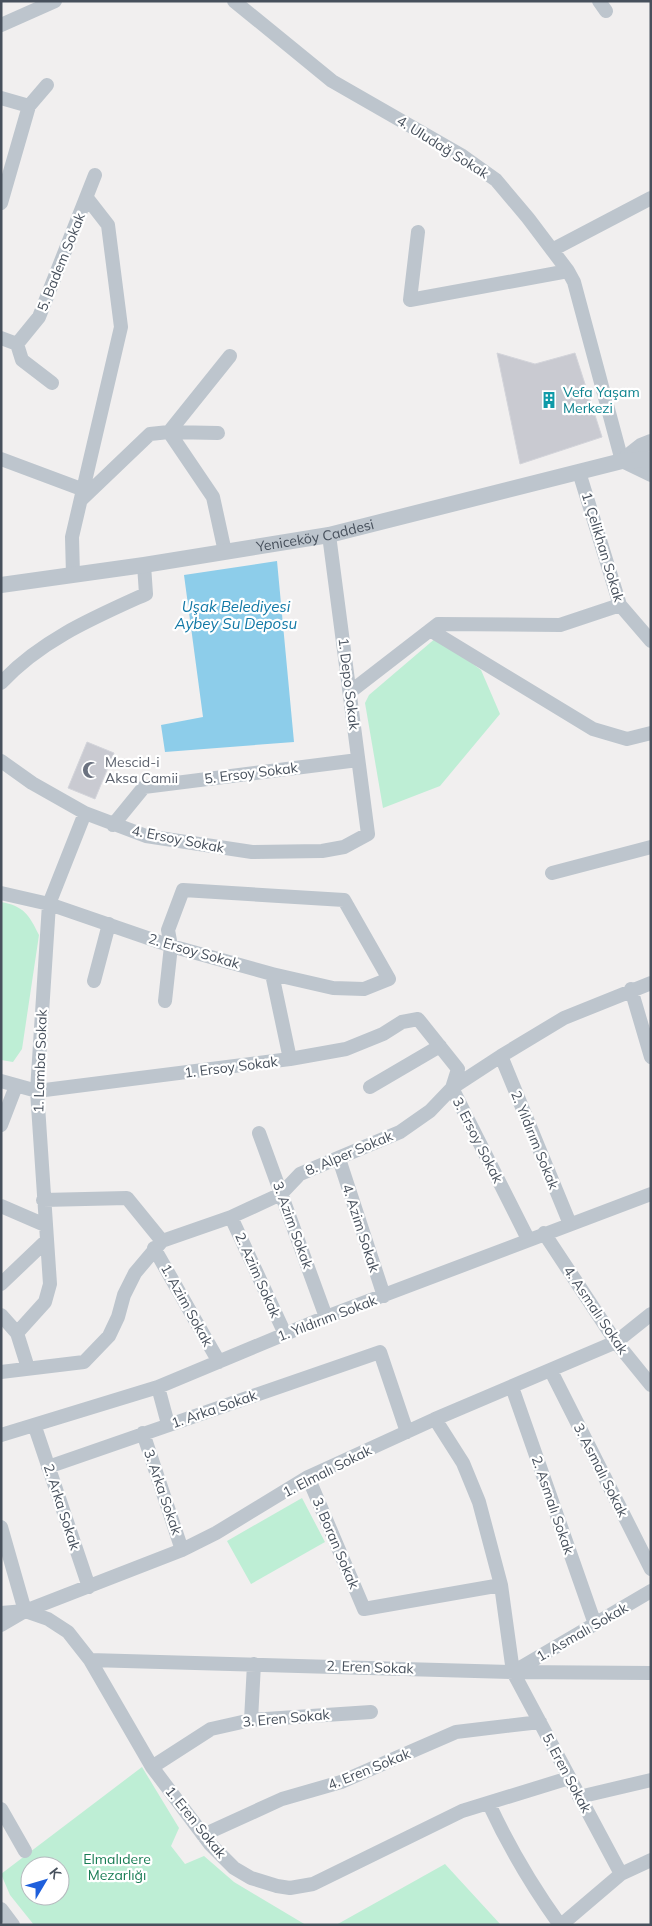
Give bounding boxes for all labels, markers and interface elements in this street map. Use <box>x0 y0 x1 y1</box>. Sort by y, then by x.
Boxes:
street label: 4. Uludağ Sokak <box>394 111 493 183</box>
street label: 5. Badem Sokak <box>33 209 89 314</box>
place label: Vefa Yaşam Merkezi <box>563 383 640 417</box>
building icon: Vefa Yaşam Merkezi <box>539 390 559 410</box>
street label: 1. Çelikhan Sokak <box>578 490 628 605</box>
street label: Yeniceköy Caddesi <box>254 515 376 556</box>
water label: Uşak Belediyesi Aybey Su Deposu <box>174 597 298 633</box>
street label: 1. Depo Sokak <box>334 637 364 732</box>
place label: Mescid-i Aksa Camii <box>105 753 178 787</box>
street label: 5. Ersoy Sokak <box>203 758 299 788</box>
mosque icon: Mescid-i Aksa Camii <box>81 760 101 780</box>
street label: 4. Ersoy Sokak <box>130 821 227 857</box>
street label: 2. Ersoy Sokak <box>146 929 242 973</box>
street label: 1. Lamba Sokak <box>29 1008 51 1113</box>
street label: 1. Ersoy Sokak <box>183 1052 279 1082</box>
street label: 2. Yıldırım Sokak <box>507 1088 563 1193</box>
street label: 3. Ersoy Sokak <box>449 1094 508 1187</box>
street label: 8. Alper Sokak <box>303 1126 396 1179</box>
street label: 3. Azim Sokak <box>269 1179 317 1272</box>
street label: 4. Azim Sokak <box>338 1182 384 1275</box>
street label: 2. Azim Sokak <box>231 1230 285 1321</box>
street label: 1. Azim Sokak <box>157 1261 217 1350</box>
street label: 4. Asmalı Sokak <box>560 1262 633 1358</box>
street label: 1. Yıldırım Sokak <box>275 1291 380 1345</box>
street label: 1. Arka Sokak <box>169 1386 260 1432</box>
street label: 3. Asmalı Sokak <box>570 1420 633 1521</box>
street label: 1. Elmalı Sokak <box>280 1441 375 1501</box>
street label: 3. Arka Sokak <box>140 1447 186 1538</box>
street label: 2. Asmalı Sokak <box>528 1453 579 1557</box>
street label: 2. Arka Sokak <box>40 1462 85 1553</box>
street label: 3. Boran Sokak <box>309 1495 364 1592</box>
street label: 1. Asmalı Sokak <box>533 1598 632 1666</box>
street label: 2. Eren Sokak <box>326 1656 415 1678</box>
street label: 3. Eren Sokak <box>242 1705 331 1731</box>
street label: 5. Eren Sokak <box>539 1730 596 1817</box>
street label: 4. Eren Sokak <box>325 1744 414 1794</box>
street label: 1. Eren Sokak <box>161 1782 231 1862</box>
park label: Elmalıdere Mezarlığı <box>83 1850 151 1884</box>
north arrow <box>20 1856 70 1906</box>
text: K <box>45 1864 66 1883</box>

